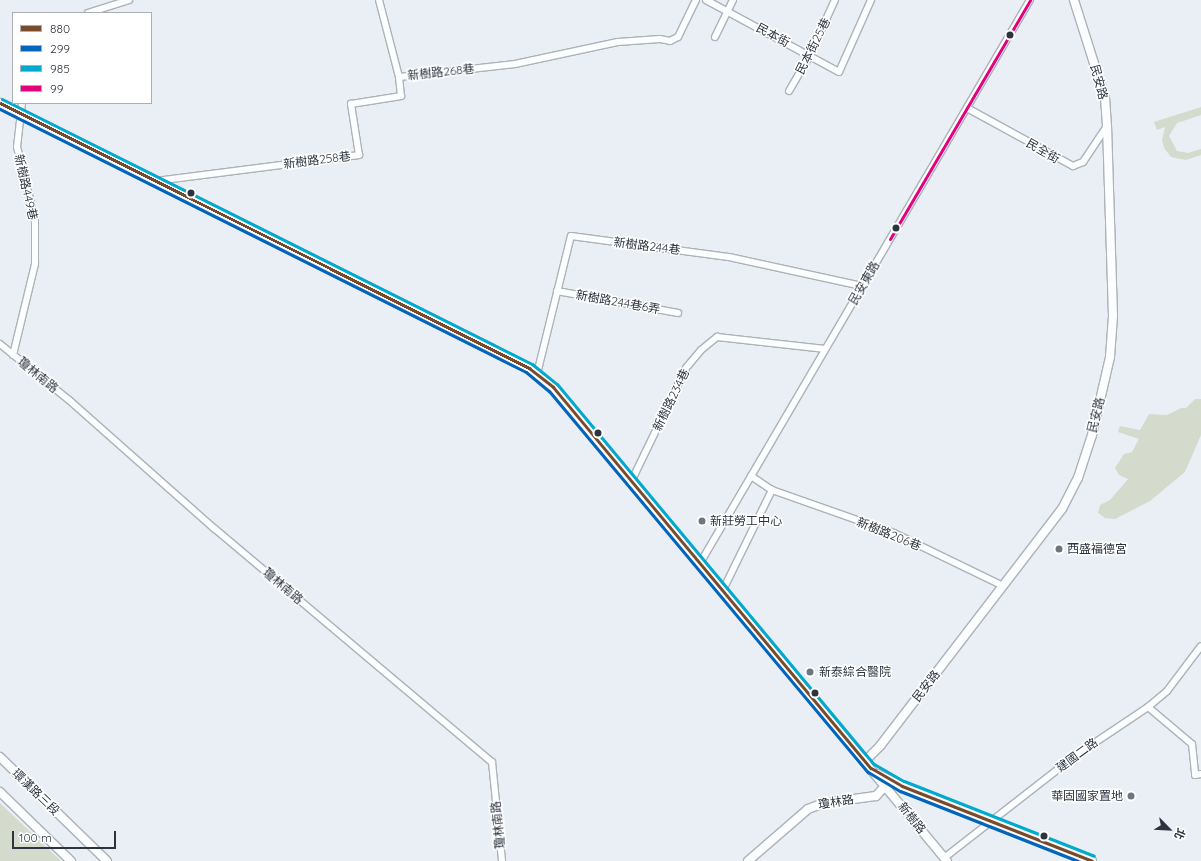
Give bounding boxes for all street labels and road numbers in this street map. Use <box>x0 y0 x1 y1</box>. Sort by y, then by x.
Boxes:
street label: 民本街25巷 <box>793 15 833 77</box>
street label: 民本街 <box>754 20 792 50</box>
street label: 新樹路268巷 <box>407 61 475 83</box>
street label: 民安路 <box>1087 63 1111 101</box>
street label: 民全街 <box>1024 136 1062 166</box>
street label: 新樹路258巷 <box>283 149 351 171</box>
street label: 新樹路449巷 <box>11 153 41 221</box>
street label: 新樹路244巷 <box>613 235 681 257</box>
street label: 民安東路 <box>846 259 882 307</box>
street label: 新樹路244巷6弄 <box>575 287 661 317</box>
street label: 瓊林南路 <box>15 354 61 396</box>
street label: 新樹路234巷 <box>650 367 692 433</box>
street label: 民安路 <box>1085 396 1107 434</box>
street label: 新樹路206巷 <box>855 515 923 553</box>
street label: 瓊林南路 <box>260 565 306 607</box>
street label: 民安路 <box>909 667 943 705</box>
street label: 建國二路 <box>1053 735 1101 775</box>
street label: 環漢路三段 <box>9 766 63 818</box>
street label: 瓊林路 <box>817 792 855 812</box>
street label: 新樹路 <box>895 799 929 837</box>
street label: 瓊林南路 <box>488 800 508 850</box>

